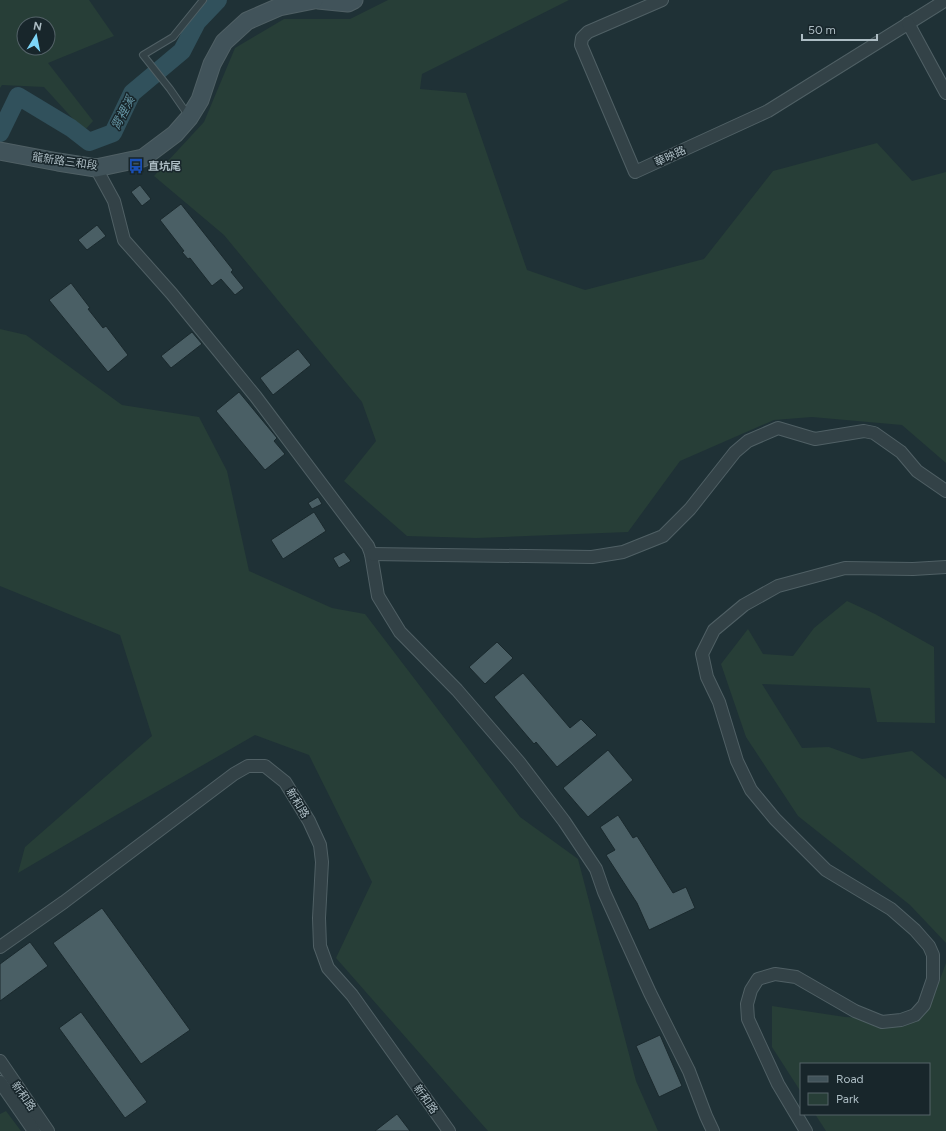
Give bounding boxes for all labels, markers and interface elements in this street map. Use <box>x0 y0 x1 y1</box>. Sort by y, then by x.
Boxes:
north arrow <box>16 16 56 56</box>
scale bar <box>802 16 877 42</box>
text: N <box>32 20 43 34</box>
text: 50 m <box>808 23 836 37</box>
water label: 霄裡溪 <box>108 92 139 132</box>
street label: 華映路 <box>653 144 688 169</box>
street label: 龍新路三和段 <box>31 150 99 173</box>
bus stop icon: 直坑尾 <box>127 157 145 175</box>
place label: 直坑尾 <box>148 160 181 173</box>
street label: 新和路 <box>284 786 312 821</box>
legend <box>800 1063 930 1115</box>
text: Road <box>836 1072 864 1086</box>
street label: 新和路 <box>9 1079 38 1114</box>
street label: 新和路 <box>411 1082 440 1117</box>
text: Park <box>836 1092 859 1106</box>

